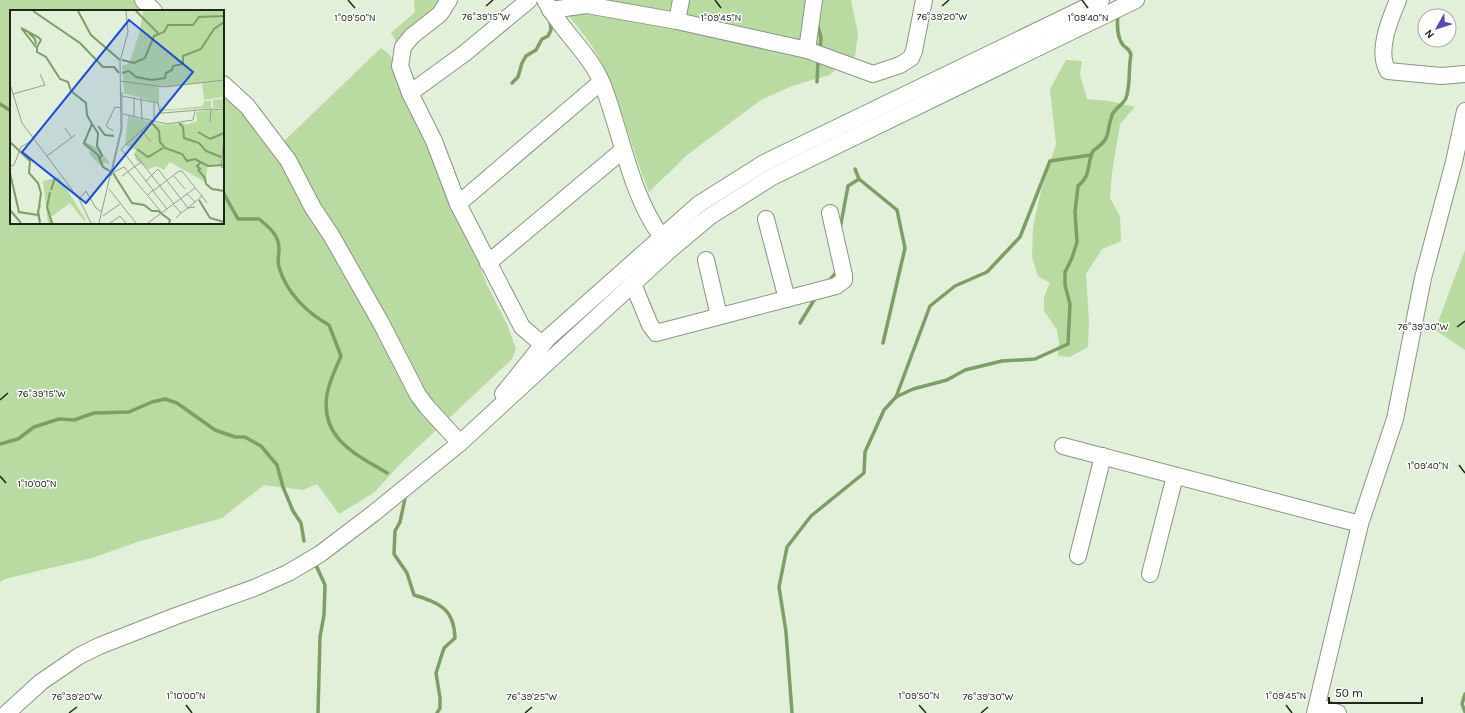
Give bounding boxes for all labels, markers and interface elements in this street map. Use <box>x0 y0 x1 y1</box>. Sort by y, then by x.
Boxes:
north arrow <box>1417 8 1457 48</box>
inset map <box>10 10 224 224</box>
text: 76°39'15"W <box>462 11 510 23</box>
text: 76°39'20"W <box>917 11 967 23</box>
text: 1°09'50"N <box>334 12 376 24</box>
text: 1°09'45"N <box>701 12 741 24</box>
text: 1°09'40"N <box>1067 12 1109 24</box>
text: N <box>1422 27 1437 41</box>
text: 76°39'30"W <box>1398 321 1448 333</box>
text: 76°39'15"W <box>18 388 66 400</box>
text: 1°09'40"N <box>1407 460 1449 472</box>
text: 1°10'00"N <box>17 478 57 490</box>
scale bar <box>1329 679 1422 705</box>
text: 50 m <box>1335 686 1363 700</box>
text: 1°10'00"N <box>166 690 206 702</box>
text: 1°09'50"N <box>898 690 940 702</box>
text: 1°09'45"N <box>1266 690 1306 702</box>
text: 76°39'20"W <box>52 691 102 703</box>
text: 76°39'25"W <box>507 691 557 703</box>
text: 76°39'30"W <box>963 691 1013 703</box>

